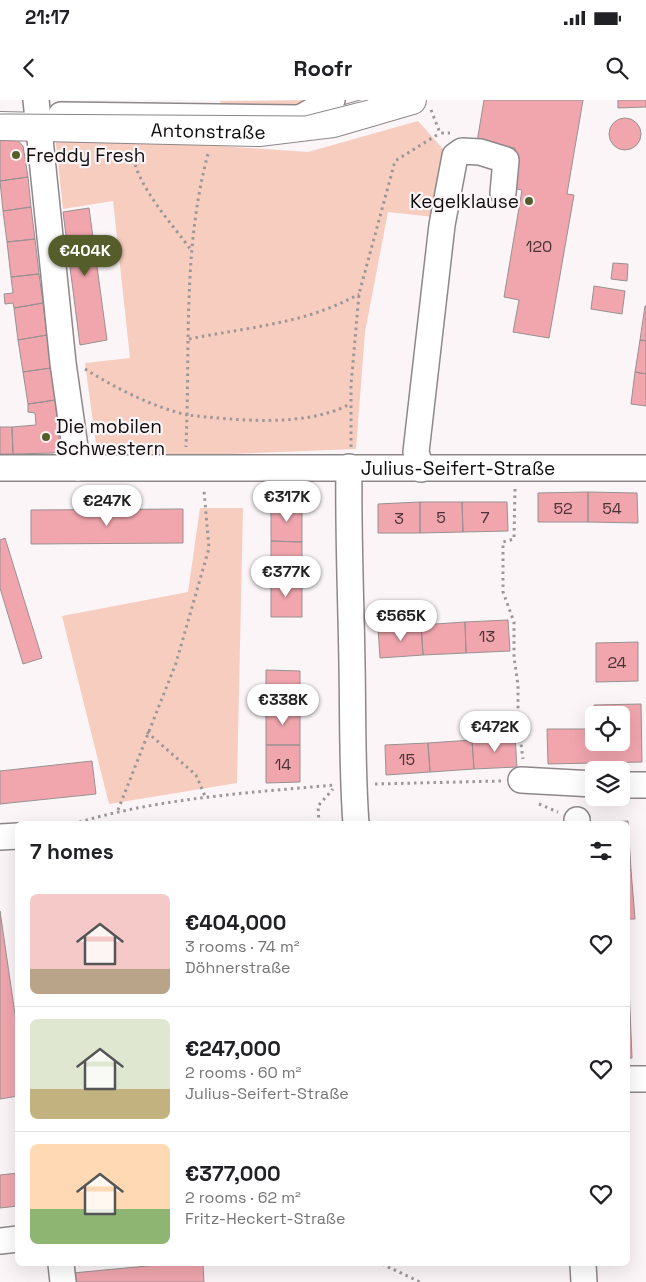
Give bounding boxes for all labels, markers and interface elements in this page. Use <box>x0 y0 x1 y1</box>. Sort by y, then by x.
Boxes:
text: 21:17 <box>25 5 70 30</box>
icon: back <box>15 54 43 82</box>
text: Roofr <box>294 54 352 82</box>
icon: search <box>603 54 631 82</box>
street label: Antonstraße <box>150 117 267 146</box>
place label: Freddy Fresh <box>26 143 145 168</box>
marker: Freddy Fresh <box>10 149 22 161</box>
place label: Kegelklause <box>410 189 519 214</box>
marker: Kegelklause <box>523 195 535 207</box>
pin: €404K <box>50 234 120 277</box>
house number: 120 <box>526 236 552 257</box>
text: €404K <box>59 240 111 261</box>
place label: Die mobilen Schwestern <box>56 414 165 461</box>
marker: Die mobilen Schwestern <box>40 431 52 443</box>
street label: Julius-Seifert-Straße <box>361 456 555 481</box>
pin: €317K <box>252 480 322 523</box>
pin: €247K <box>72 484 142 527</box>
text: €317K <box>264 486 310 507</box>
text: €247K <box>83 490 131 511</box>
house number: 52 <box>553 498 573 519</box>
house number: 54 <box>602 498 622 519</box>
house number: 5 <box>436 507 446 528</box>
house number: 7 <box>480 507 490 528</box>
house number: 3 <box>394 508 404 529</box>
pin: €377K <box>251 556 321 598</box>
text: €377K <box>262 561 310 582</box>
pin: €565K <box>366 600 436 642</box>
text: €565K <box>376 605 426 626</box>
house number: 13 <box>479 626 495 647</box>
house number: 24 <box>607 652 627 673</box>
pin: €338K <box>248 684 318 726</box>
text: €338K <box>258 689 308 710</box>
map controls <box>585 706 630 806</box>
button: locate <box>585 706 630 751</box>
pin: €472K <box>460 710 530 753</box>
text: €472K <box>471 716 519 737</box>
house number: 15 <box>399 749 415 770</box>
house number: 14 <box>275 754 291 775</box>
button: layers <box>585 761 630 806</box>
icon: filters <box>587 837 615 865</box>
text: 7 homes <box>30 838 114 865</box>
text: €404,000 <box>185 909 286 936</box>
icon: home <box>70 914 130 974</box>
icon: heart <box>587 930 615 958</box>
text: 3 rooms · 74 m² <box>185 936 300 957</box>
text: Döhnerstraße <box>185 957 291 978</box>
text: €247,000 <box>185 1035 281 1062</box>
icon: home <box>70 1039 130 1099</box>
icon: heart <box>587 1055 615 1083</box>
text: 2 rooms · 60 m² <box>185 1062 301 1083</box>
text: Julius-Seifert-Straße <box>185 1083 349 1104</box>
text: €377,000 <box>185 1160 281 1187</box>
icon: home <box>70 1164 130 1224</box>
icon: heart <box>587 1180 615 1208</box>
text: 2 rooms · 62 m² <box>185 1187 301 1208</box>
text: Fritz-Heckert-Straße <box>185 1208 345 1229</box>

